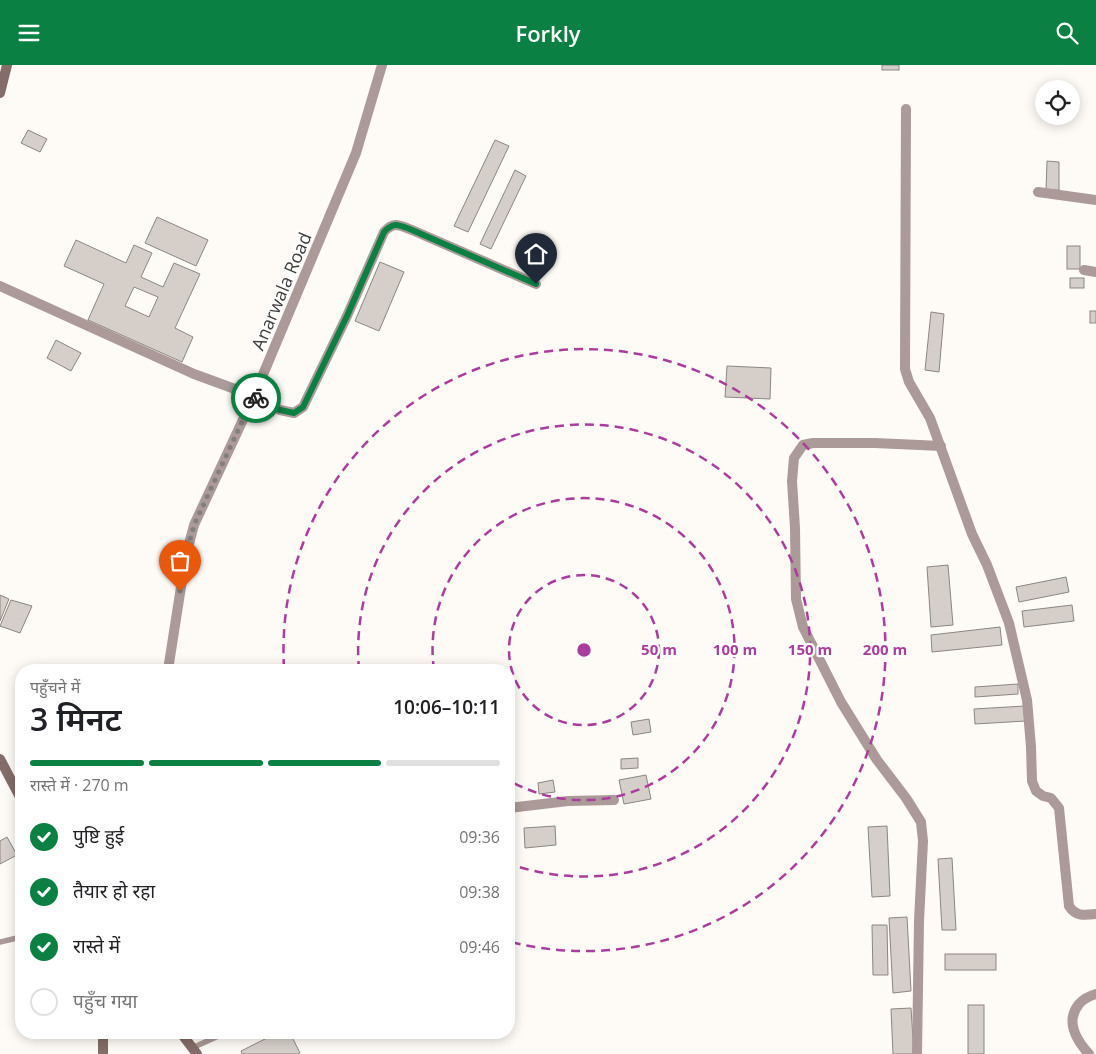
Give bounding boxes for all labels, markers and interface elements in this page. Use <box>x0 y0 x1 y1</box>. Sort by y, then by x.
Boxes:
text: Forkly <box>515 18 581 48</box>
icon: menu <box>15 19 43 47</box>
icon: search <box>1053 19 1081 47</box>
map controls <box>1035 80 1080 125</box>
button: locate <box>1035 80 1080 125</box>
street label: Anarwala Road <box>245 228 317 354</box>
pin <box>515 233 557 284</box>
icon: home <box>522 240 550 268</box>
courier <box>231 373 281 423</box>
icon: bike <box>242 384 270 412</box>
pin <box>159 540 201 591</box>
icon: bag <box>166 547 194 575</box>
text: 50 m <box>641 639 677 659</box>
text: 100 m <box>713 639 757 659</box>
text: 150 m <box>788 639 832 659</box>
text: 200 m <box>863 639 907 659</box>
centre of rings <box>575 641 593 659</box>
text: पहुँचने में <box>30 676 80 698</box>
text: 10:06–10:11 <box>393 694 500 720</box>
text: 3 मिनट <box>30 697 122 740</box>
text: रास्ते में · 270 m <box>30 774 129 796</box>
icon: check <box>30 823 58 851</box>
text: पुष्टि हुई <box>73 823 124 849</box>
text: 09:36 <box>459 826 500 848</box>
icon: check <box>30 878 58 906</box>
text: तैयार हो रहा <box>73 878 155 904</box>
text: 09:38 <box>459 881 500 903</box>
icon: check <box>30 933 58 961</box>
text: रास्ते में <box>73 933 120 959</box>
text: 09:46 <box>459 936 500 958</box>
text: पहुँच गया <box>73 988 138 1014</box>

